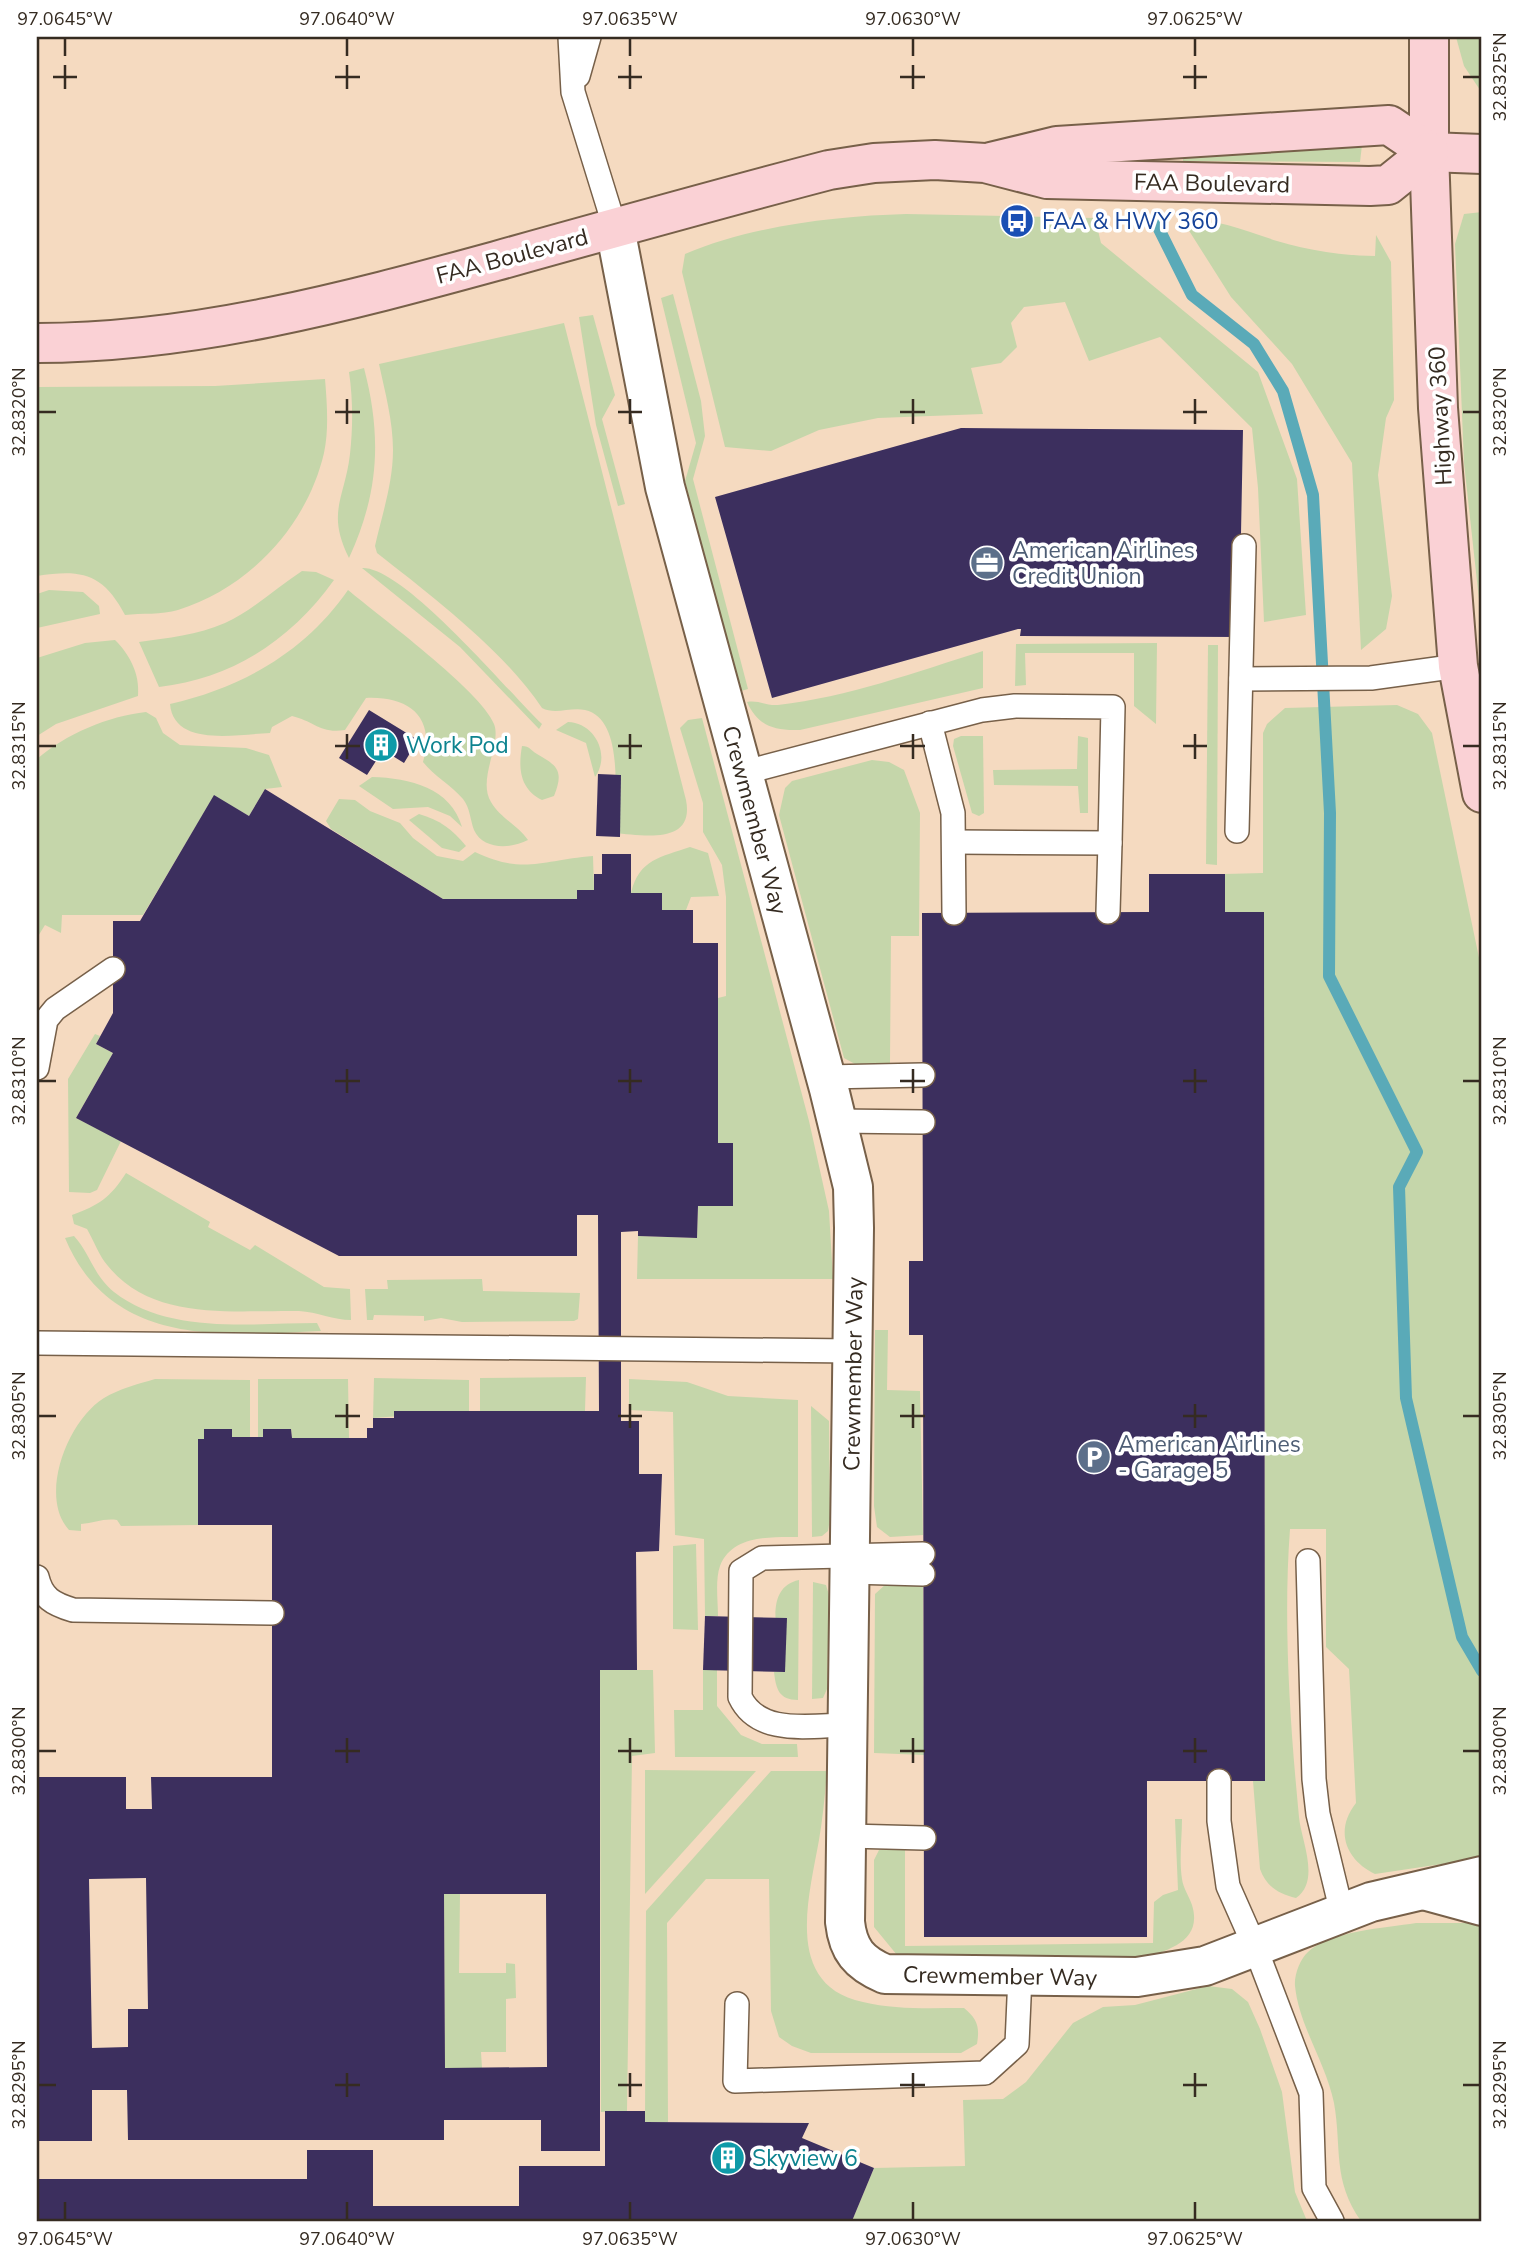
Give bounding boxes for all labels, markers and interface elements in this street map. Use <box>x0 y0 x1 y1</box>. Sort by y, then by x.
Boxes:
text: 97.0645°W <box>17 7 113 31</box>
text: 97.0640°W <box>299 7 395 31</box>
text: 97.0635°W <box>582 7 678 31</box>
text: 97.0630°W <box>865 7 961 31</box>
text: 97.0625°W <box>1147 7 1243 31</box>
text: 32.8325°N <box>1488 33 1512 121</box>
street label: FAA Boulevard <box>1134 167 1290 200</box>
bus stop icon: FAA & HWY 360 <box>998 202 1036 240</box>
place label: FAA & HWY 360 <box>1042 206 1219 237</box>
street label: FAA Boulevard <box>433 221 592 292</box>
street label: Highway 360 <box>1421 345 1460 486</box>
text: 32.8320°N <box>7 368 31 456</box>
text: 32.8320°N <box>1488 368 1512 456</box>
place label: American Airlines Credit Union <box>1012 535 1195 592</box>
office icon: American Airlines Credit Union <box>968 544 1006 582</box>
text: 32.8315°N <box>7 702 31 790</box>
text: 32.8315°N <box>1488 702 1512 790</box>
street label: Crewmember Way <box>714 722 795 918</box>
building icon: Work Pod <box>362 726 400 764</box>
place label: Work Pod <box>406 730 509 761</box>
text: 32.8310°N <box>7 1037 31 1125</box>
text: 32.8310°N <box>1488 1037 1512 1125</box>
street label: Crewmember Way <box>836 1276 871 1471</box>
text: 32.8305°N <box>7 1372 31 1460</box>
text: 32.8305°N <box>1488 1372 1512 1460</box>
place label: American Airlines - Garage 5 <box>1118 1429 1301 1486</box>
parking icon: American Airlines - Garage 5 <box>1075 1438 1113 1476</box>
text: 32.8300°N <box>7 1707 31 1795</box>
text: 32.8300°N <box>1488 1707 1512 1795</box>
street label: Crewmember Way <box>903 1959 1098 1994</box>
text: 32.8295°N <box>7 2041 31 2129</box>
text: 32.8295°N <box>1488 2041 1512 2129</box>
building icon: Skyview 6 <box>709 2139 747 2177</box>
place label: Skyview 6 <box>752 2143 858 2174</box>
text: 97.0645°W <box>17 2227 113 2251</box>
text: 97.0640°W <box>299 2227 395 2251</box>
text: 97.0635°W <box>582 2227 678 2251</box>
text: 97.0630°W <box>865 2227 961 2251</box>
text: 97.0625°W <box>1147 2227 1243 2251</box>

